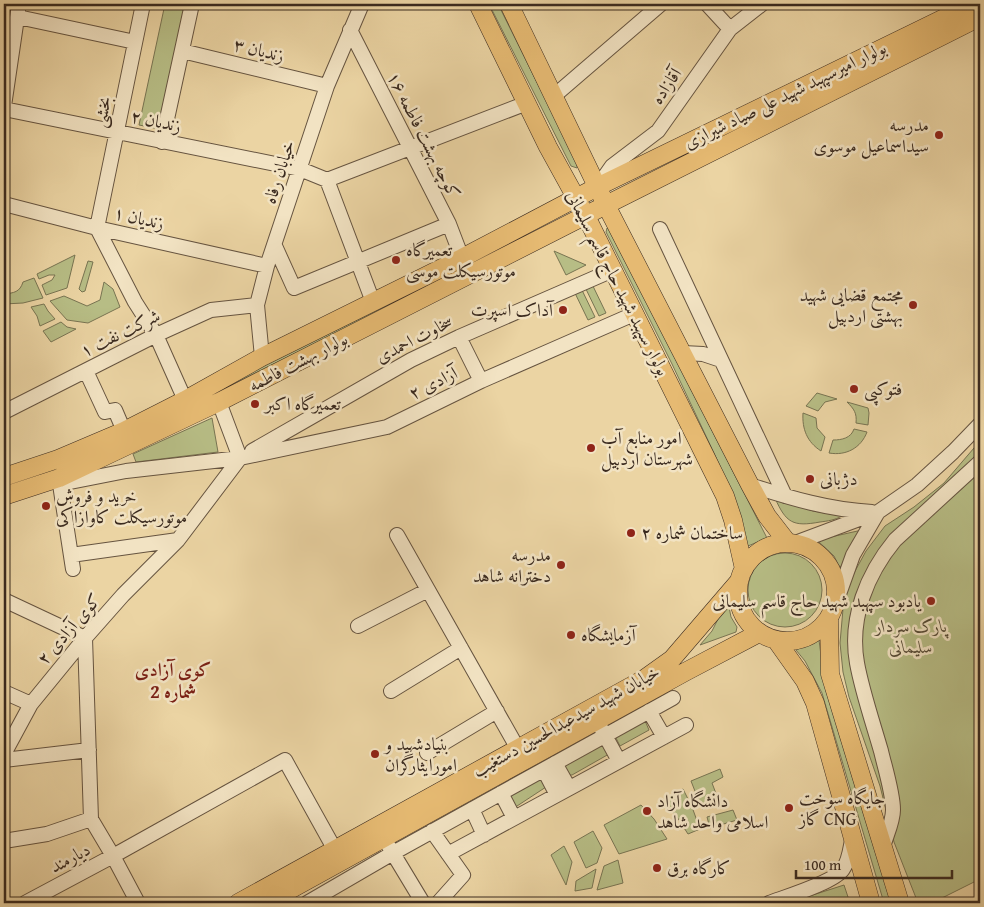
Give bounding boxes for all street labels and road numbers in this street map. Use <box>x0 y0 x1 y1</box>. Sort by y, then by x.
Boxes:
street label: زندیان ۳ <box>231 30 287 69</box>
street label: بولوار امیرسپهبد شهید علی صیاد شیرازی <box>679 34 891 155</box>
street label: آقازاده <box>643 60 689 110</box>
street label: کوچه بهشت فاطمه ۱۶ <box>381 67 468 203</box>
street label: بخشی <box>85 94 118 130</box>
street label: زندیان ۲ <box>128 102 184 139</box>
street label: خیابان رفاه <box>256 137 301 207</box>
street label: بولوار سپهبد شهید حاج قاسم سلیمانی <box>555 185 677 383</box>
street label: زندیان ۱ <box>111 199 167 236</box>
street label: شرکت نفت ۱ <box>75 302 164 364</box>
street label: سخاوت احمدی <box>370 308 457 370</box>
street label: بولوار بهشت فاطمه <box>243 325 352 398</box>
street label: آزادی ۲ <box>404 358 464 406</box>
street label: کوی آزادی ۲ <box>30 587 107 670</box>
street label: خیابان شهید سیدعبدالحسین دستغیب <box>467 658 664 783</box>
street label: دیارمند <box>45 836 95 880</box>

